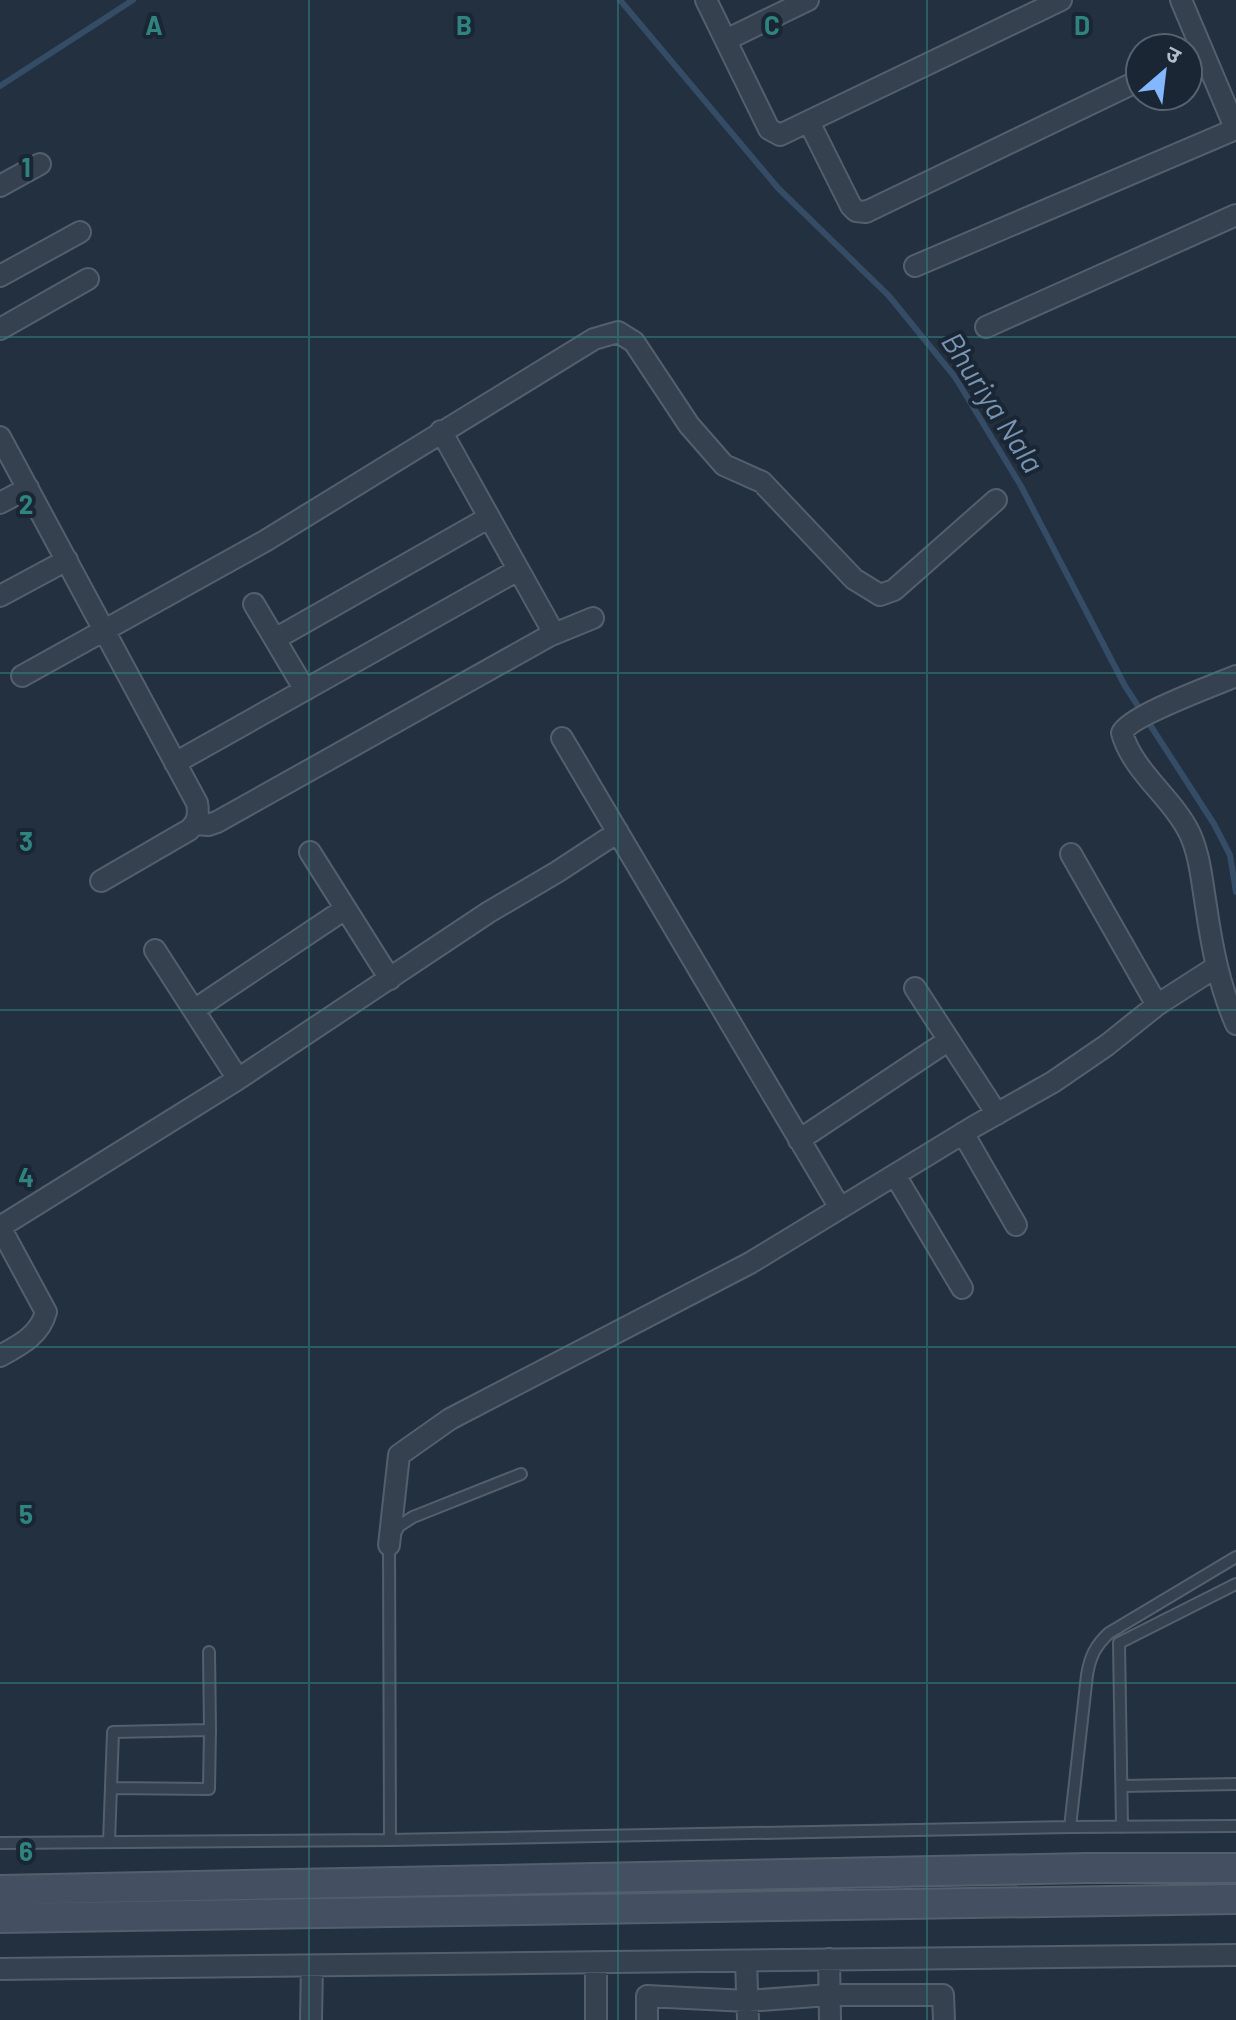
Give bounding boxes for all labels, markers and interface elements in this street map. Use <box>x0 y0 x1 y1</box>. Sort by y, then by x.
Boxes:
text: A <box>145 9 163 40</box>
text: B <box>456 9 472 40</box>
text: C <box>764 9 780 40</box>
text: D <box>1074 9 1090 40</box>
north arrow <box>1124 32 1204 112</box>
text: उ <box>1162 39 1187 68</box>
text: 1 <box>21 151 31 182</box>
water label: Bhuriya Nala <box>935 325 1052 479</box>
text: 2 <box>19 488 33 519</box>
text: 3 <box>19 825 33 856</box>
text: 4 <box>18 1161 34 1192</box>
text: 5 <box>19 1498 33 1529</box>
text: 6 <box>19 1835 33 1866</box>

